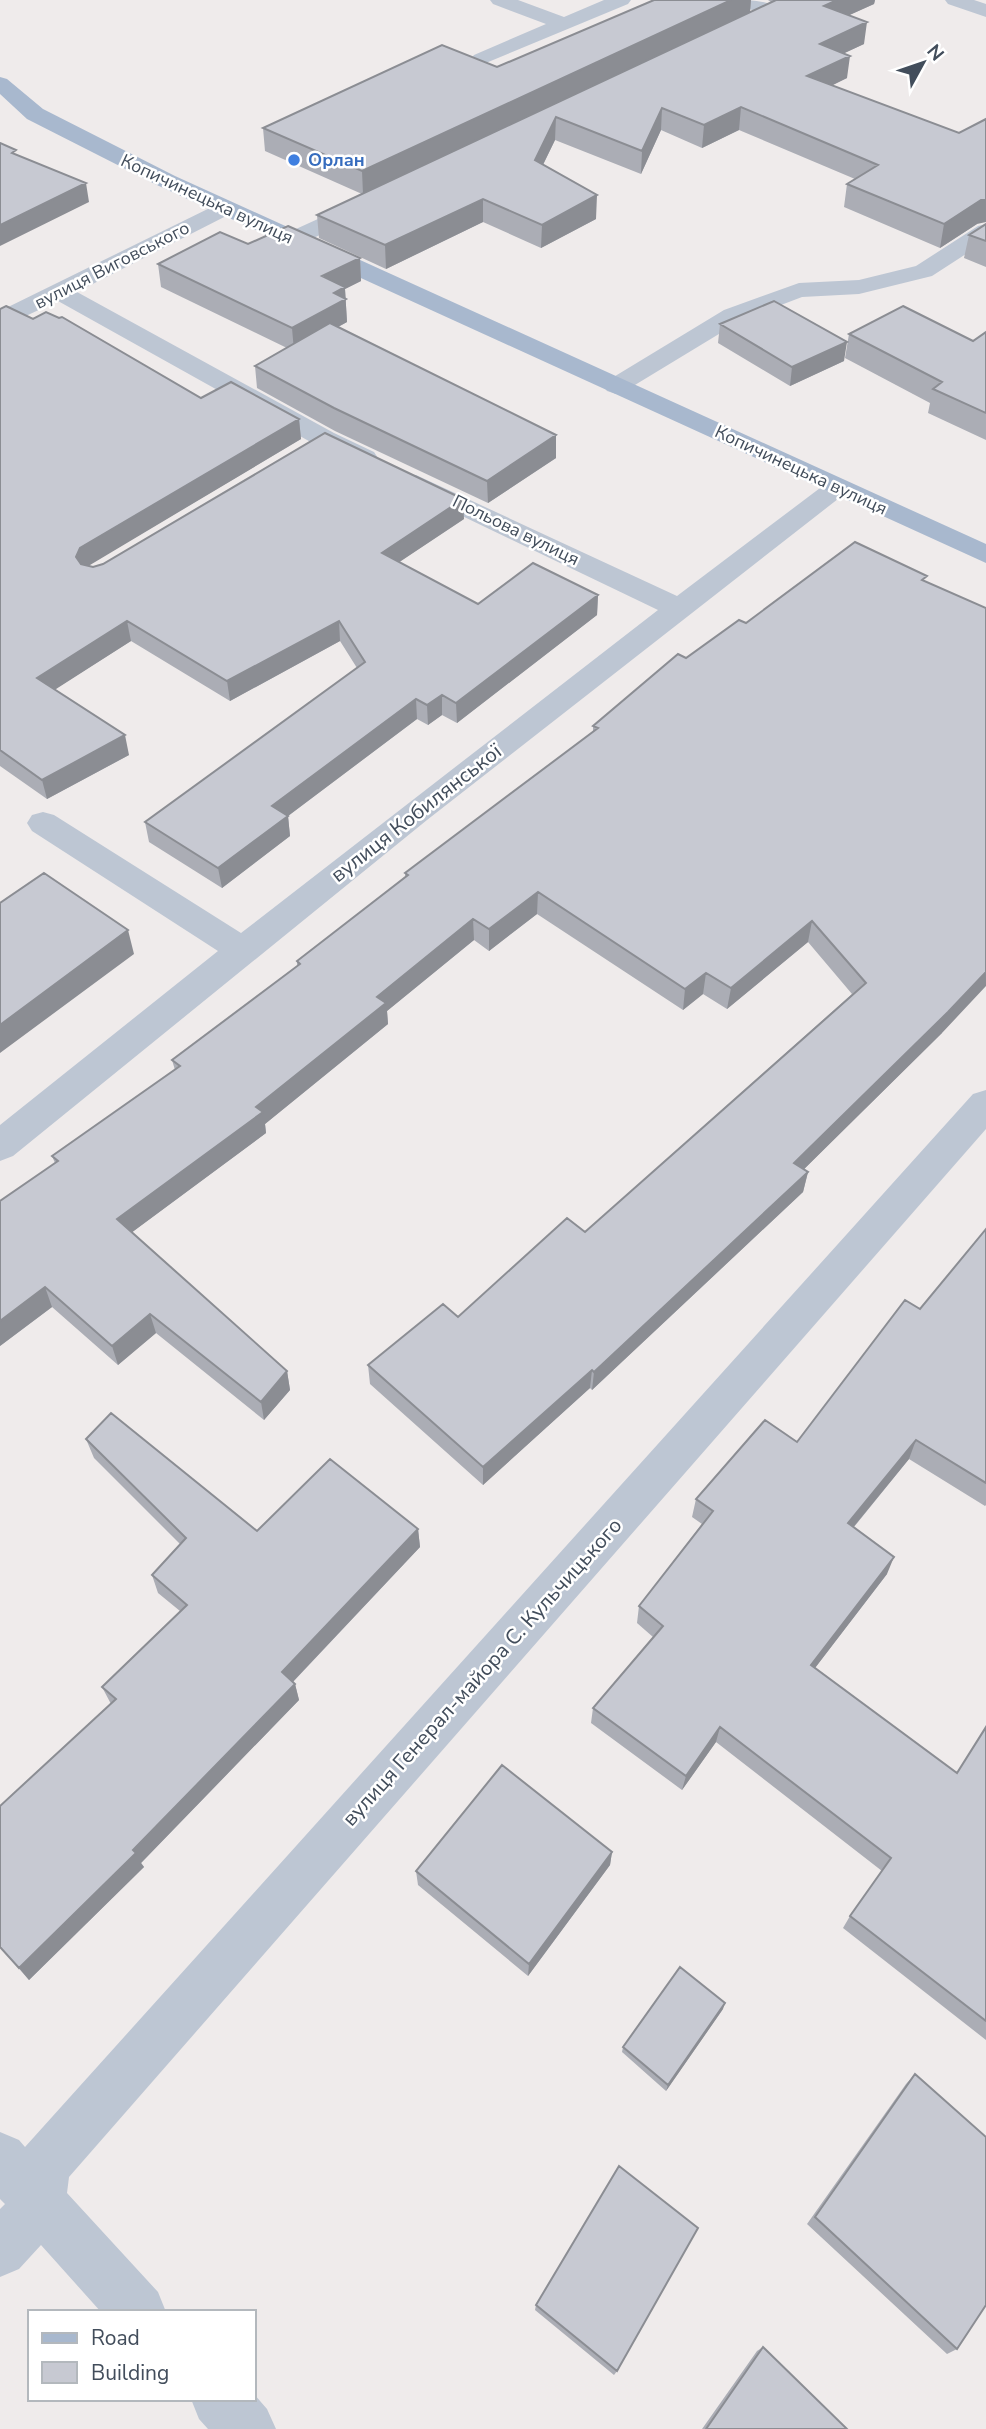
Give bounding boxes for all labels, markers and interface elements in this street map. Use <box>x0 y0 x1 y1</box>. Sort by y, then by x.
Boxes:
north arrow <box>888 28 958 98</box>
text: N <box>921 39 950 67</box>
street label: Копичинецька вулиця <box>117 148 297 250</box>
place label: Орлан <box>308 148 365 172</box>
marker: Орлан <box>286 152 302 168</box>
street label: вулиця Виговського <box>30 215 194 315</box>
street label: Копичинецька вулиця <box>711 419 891 521</box>
street label: Польова вулиця <box>449 489 583 571</box>
street label: вулиця Кобилянської <box>325 737 508 889</box>
street label: вулиця Генерал-майора С. Кульчицького <box>336 1512 628 1832</box>
legend <box>28 2310 256 2401</box>
text: Road <box>91 2324 140 2352</box>
text: Building <box>91 2359 169 2387</box>

